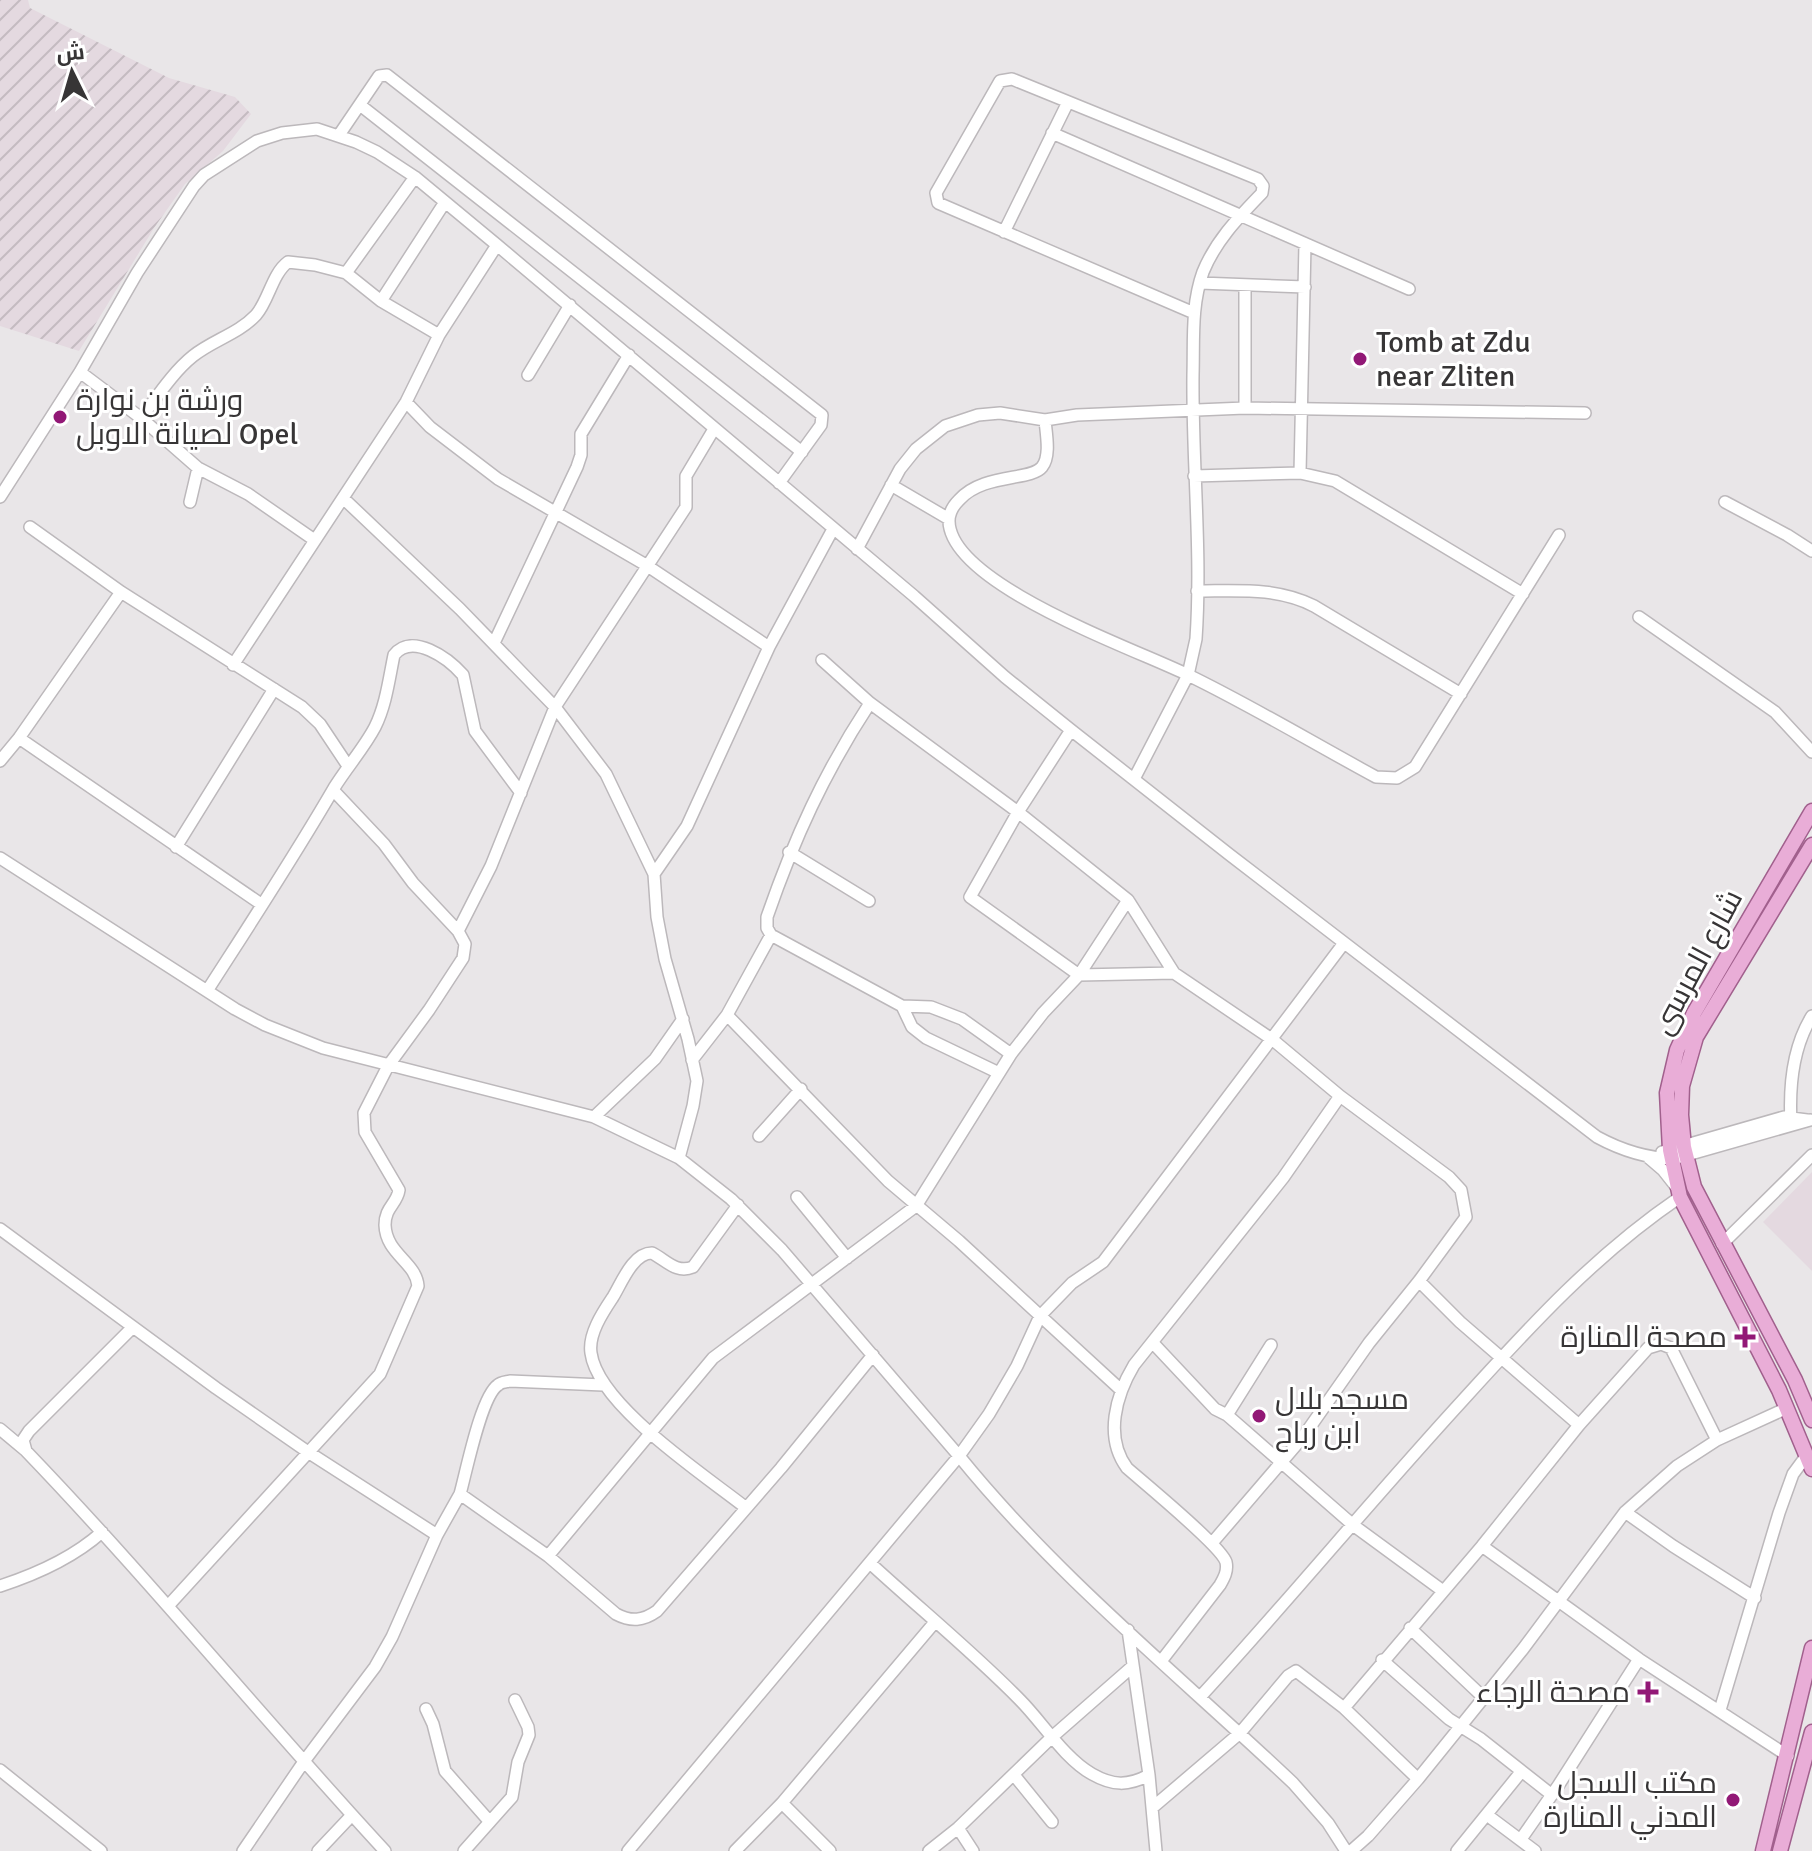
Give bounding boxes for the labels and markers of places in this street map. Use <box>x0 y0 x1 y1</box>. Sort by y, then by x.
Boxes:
place label: Tomb at Zdu near Zliten <box>1376 324 1531 395</box>
marker: Tomb at Zdu near Zliten <box>1351 350 1369 368</box>
place label: ورشة بن نوارة لصيانة الاوبل Opel <box>76 382 298 453</box>
marker: ورشة بن نوارة لصيانة الاوبل Opel <box>51 408 69 426</box>
place label: مصحة المنارة <box>1560 1319 1727 1356</box>
marker: مصحة المنارة <box>1734 1326 1756 1348</box>
place label: مسجد بلال ابن رباح <box>1275 1381 1409 1453</box>
marker: مسجد بلال ابن رباح <box>1250 1407 1268 1425</box>
place label: مصحة الرجاء <box>1476 1674 1630 1711</box>
marker: مصحة الرجاء <box>1637 1681 1659 1703</box>
place label: مكتب السجل المدني المنارة <box>1544 1765 1717 1840</box>
marker: مكتب السجل المدني المنارة <box>1724 1791 1742 1809</box>

